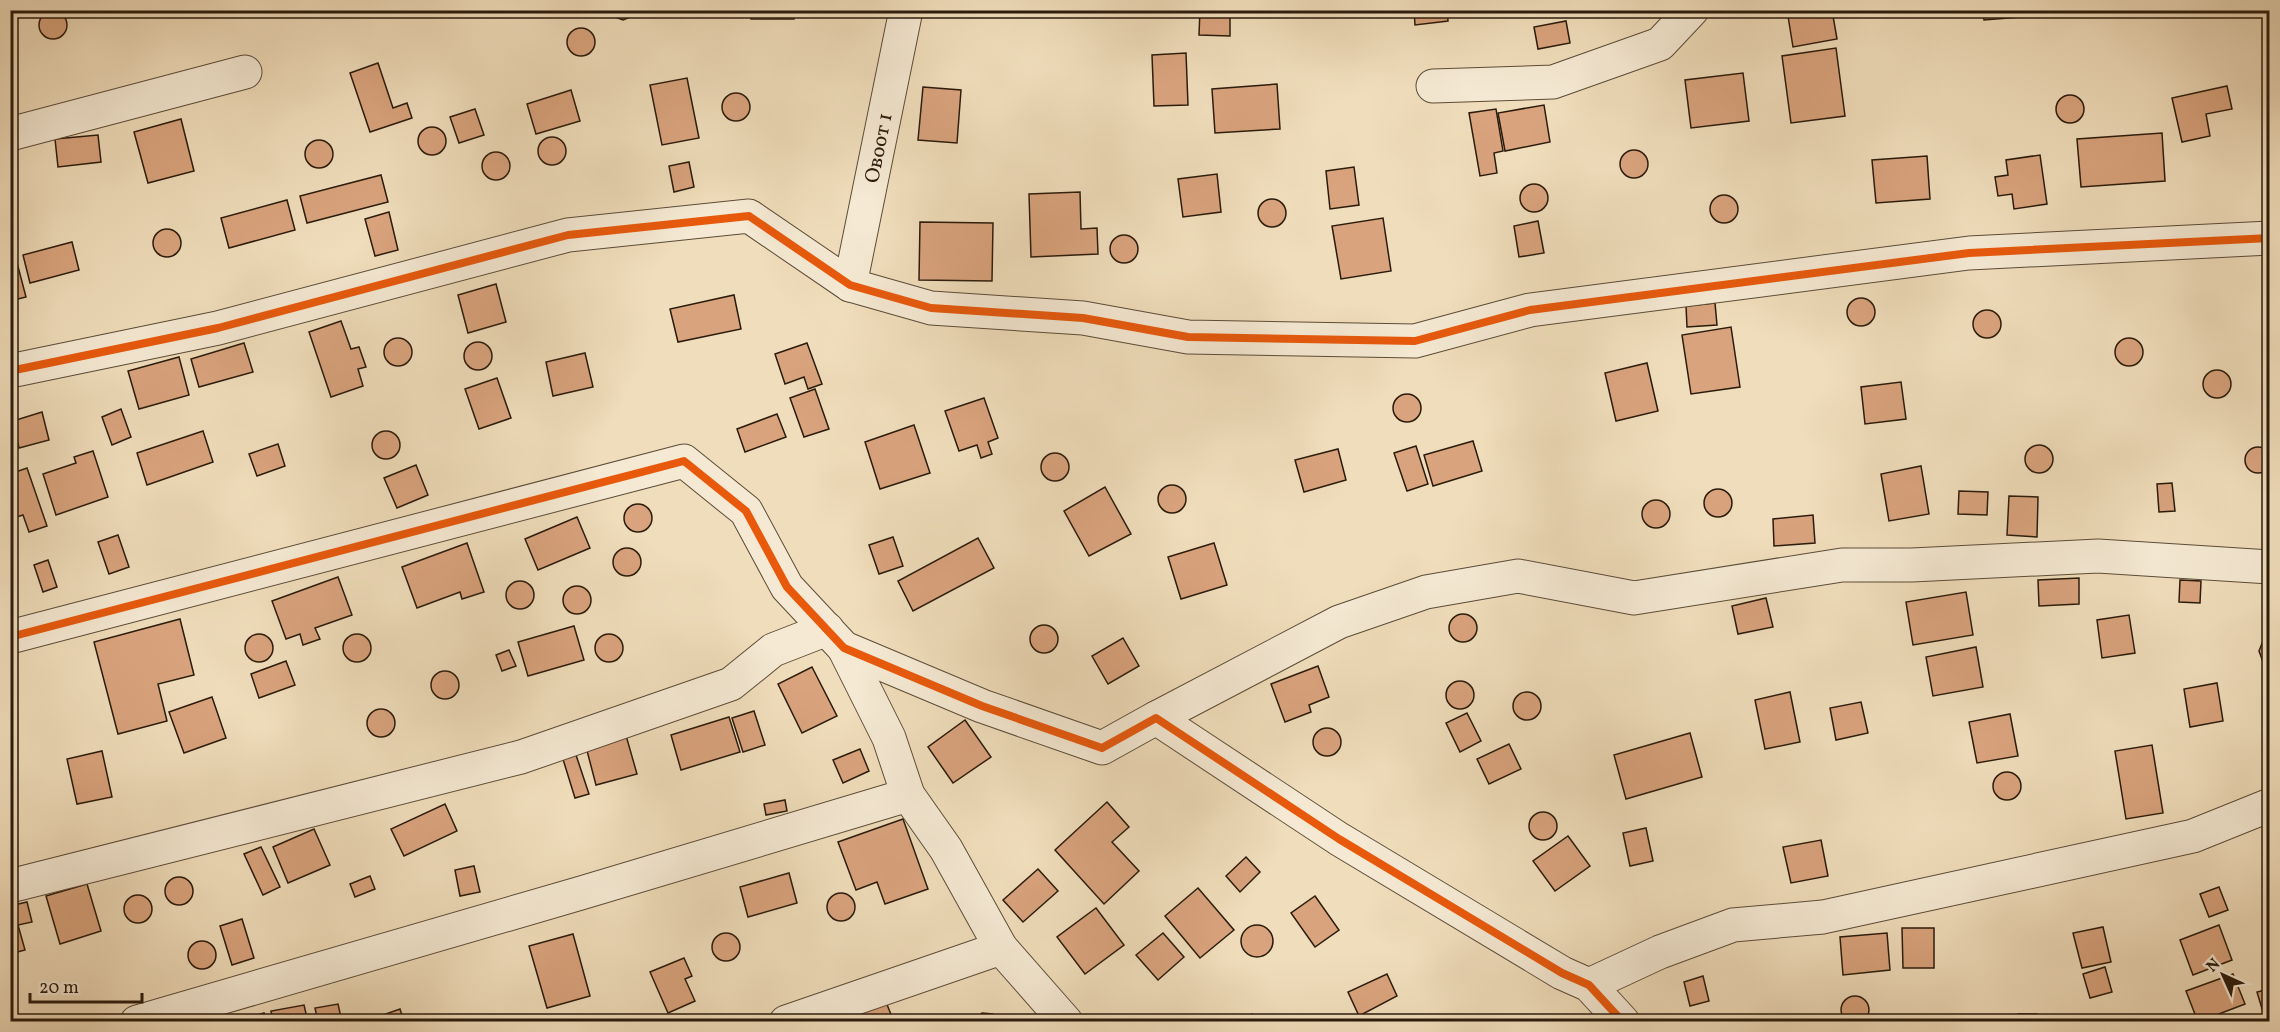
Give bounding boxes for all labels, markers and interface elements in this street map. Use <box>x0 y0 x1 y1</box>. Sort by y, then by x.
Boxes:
street label: Овоот 1 <box>858 110 901 186</box>
north arrow <box>2193 945 2253 1005</box>
text: N <box>2202 954 2226 978</box>
scale bar <box>30 966 142 1004</box>
text: 20 m <box>39 976 79 1001</box>

